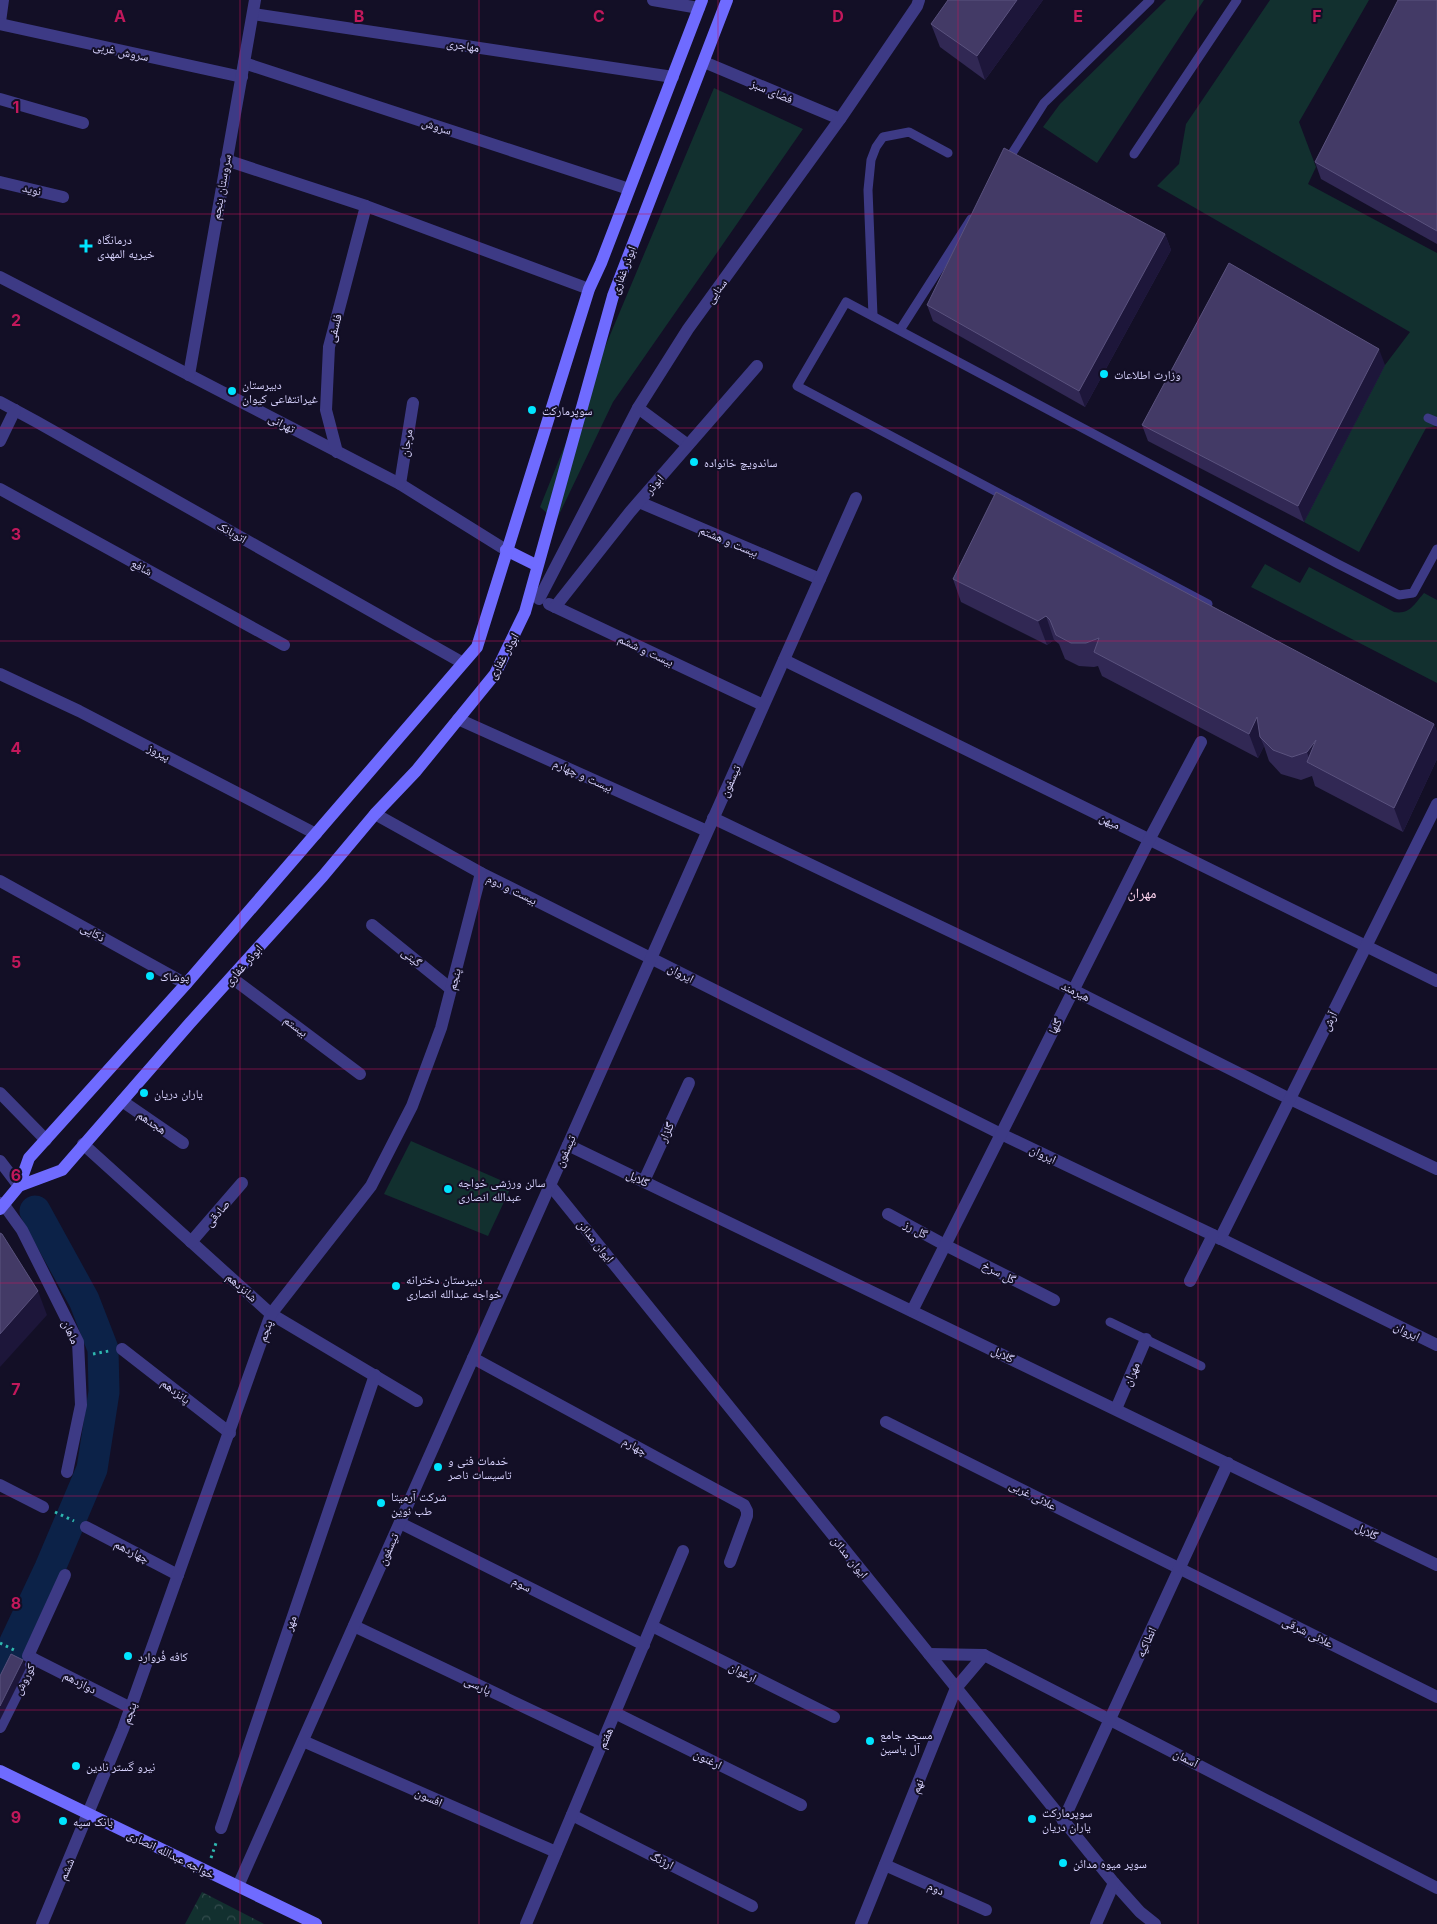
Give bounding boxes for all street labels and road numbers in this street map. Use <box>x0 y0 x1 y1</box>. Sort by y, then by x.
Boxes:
street label: مهاجری <box>446 35 480 55</box>
street label: سروش غربی <box>92 38 150 65</box>
street label: فضای سبز <box>748 75 795 107</box>
street label: سروش <box>420 114 454 138</box>
street label: سروستان پنجم <box>208 153 235 221</box>
street label: نوید <box>21 180 43 199</box>
street label: ابوذر غفاری <box>607 244 639 296</box>
street label: سنایی <box>702 276 730 306</box>
street label: فلسفی <box>323 312 345 344</box>
street label: تهرانی <box>266 410 298 436</box>
street label: مرجان <box>396 428 416 458</box>
street label: ابوذر <box>641 471 667 498</box>
street label: اتوبانک <box>214 518 250 547</box>
street label: بیست و هشتم <box>697 522 761 561</box>
street label: شافع <box>129 555 155 579</box>
street label: ابوذر غفاری <box>484 630 522 682</box>
street label: بیست و ششم <box>615 631 676 670</box>
street label: پیروز <box>144 740 173 764</box>
street label: بیست و چهارم <box>551 755 615 796</box>
street label: تیسفون <box>716 762 744 800</box>
street label: میهن <box>1097 810 1123 833</box>
street label: بیست و دوم <box>484 870 540 909</box>
street label: ذکایی <box>78 919 108 945</box>
street label: ابوذر غفاری <box>221 941 266 989</box>
street label: گیتی <box>399 944 425 970</box>
street label: ایروان <box>665 960 697 986</box>
street label: پنجم <box>444 966 465 992</box>
street label: هیرمند <box>1059 978 1093 1004</box>
street label: آرش <box>1318 1008 1340 1033</box>
street label: بیستم <box>280 1012 311 1041</box>
street label: گلها <box>1045 1016 1065 1036</box>
street label: هجدهم <box>134 1107 170 1138</box>
street label: گلزار <box>654 1120 677 1145</box>
street label: تیسفون <box>551 1132 579 1170</box>
street label: ایروان <box>1027 1141 1059 1167</box>
street label: گلایل <box>624 1166 652 1190</box>
street label: صادقی <box>201 1196 233 1230</box>
street label: گل رز <box>901 1216 930 1242</box>
street label: ایوان مدائن <box>574 1217 618 1265</box>
street label: گل سرخ <box>980 1257 1018 1287</box>
street label: شانزدهم <box>223 1269 261 1306</box>
street label: ماهان <box>59 1318 83 1346</box>
street label: پنجم <box>254 1318 277 1344</box>
street label: ایروان <box>1391 1318 1423 1344</box>
street label: گلایل <box>989 1342 1017 1366</box>
street label: مهران <box>1119 1360 1143 1388</box>
street label: پانزدهم <box>158 1375 194 1408</box>
street label: چهارم <box>620 1433 650 1460</box>
street label: علائی غربی <box>1007 1477 1059 1514</box>
street label: گلایل <box>1353 1519 1381 1543</box>
street label: تیسفون <box>374 1530 402 1568</box>
street label: ایوان مدائن <box>828 1533 872 1581</box>
street label: چهاردهم <box>112 1536 152 1567</box>
street label: سوم <box>510 1573 534 1596</box>
street label: علائی شرقی <box>1280 1613 1336 1651</box>
street label: مهر <box>280 1614 300 1633</box>
street label: انطاکیه <box>1133 1624 1160 1660</box>
street label: ارغوان <box>727 1659 759 1685</box>
street label: کوروش <box>10 1661 38 1697</box>
street label: دوازدهم <box>60 1667 99 1698</box>
street label: پارسی <box>462 1672 494 1698</box>
street label: پنجم <box>118 1700 141 1726</box>
street label: هفتم <box>594 1725 617 1751</box>
street label: آسمان <box>1171 1745 1202 1771</box>
street label: ارغنون <box>691 1746 725 1772</box>
street label: نهم <box>907 1777 928 1796</box>
street label: افسون <box>413 1784 445 1810</box>
street label: خواجه عبدالله انصاری <box>125 1826 218 1882</box>
street label: ارژنگ <box>648 1848 677 1872</box>
street label: ششم <box>55 1856 78 1883</box>
street label: دوم <box>925 1878 947 1899</box>

